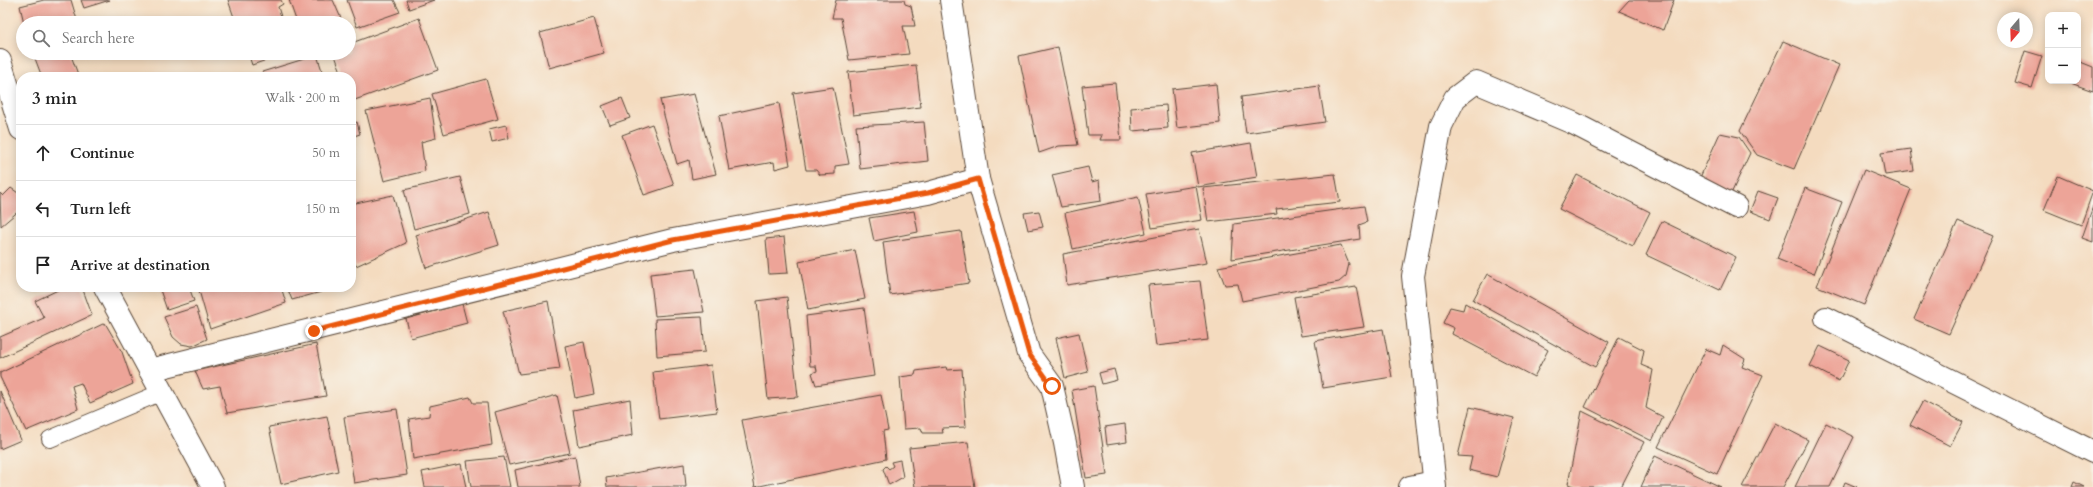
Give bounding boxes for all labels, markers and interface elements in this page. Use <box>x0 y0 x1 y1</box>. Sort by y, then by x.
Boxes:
north arrow <box>1997 12 2033 48</box>
map controls <box>2045 12 2081 84</box>
button: + <box>2045 12 2081 48</box>
search box <box>16 16 356 60</box>
icon: search <box>30 27 52 49</box>
text: Search here <box>62 28 135 48</box>
button: − <box>2045 48 2081 84</box>
text: 3 min <box>32 87 77 110</box>
text: Walk · 200 m <box>265 89 340 107</box>
icon: ahead <box>32 142 54 164</box>
text: Continue <box>70 143 135 163</box>
text: 50 m <box>312 144 340 162</box>
icon: left <box>32 198 54 220</box>
text: Turn left <box>70 199 131 219</box>
text: 150 m <box>306 200 340 218</box>
icon: arrive <box>32 254 54 276</box>
text: Arrive at destination <box>70 255 210 275</box>
route end <box>305 322 323 340</box>
route start <box>1043 377 1061 395</box>

